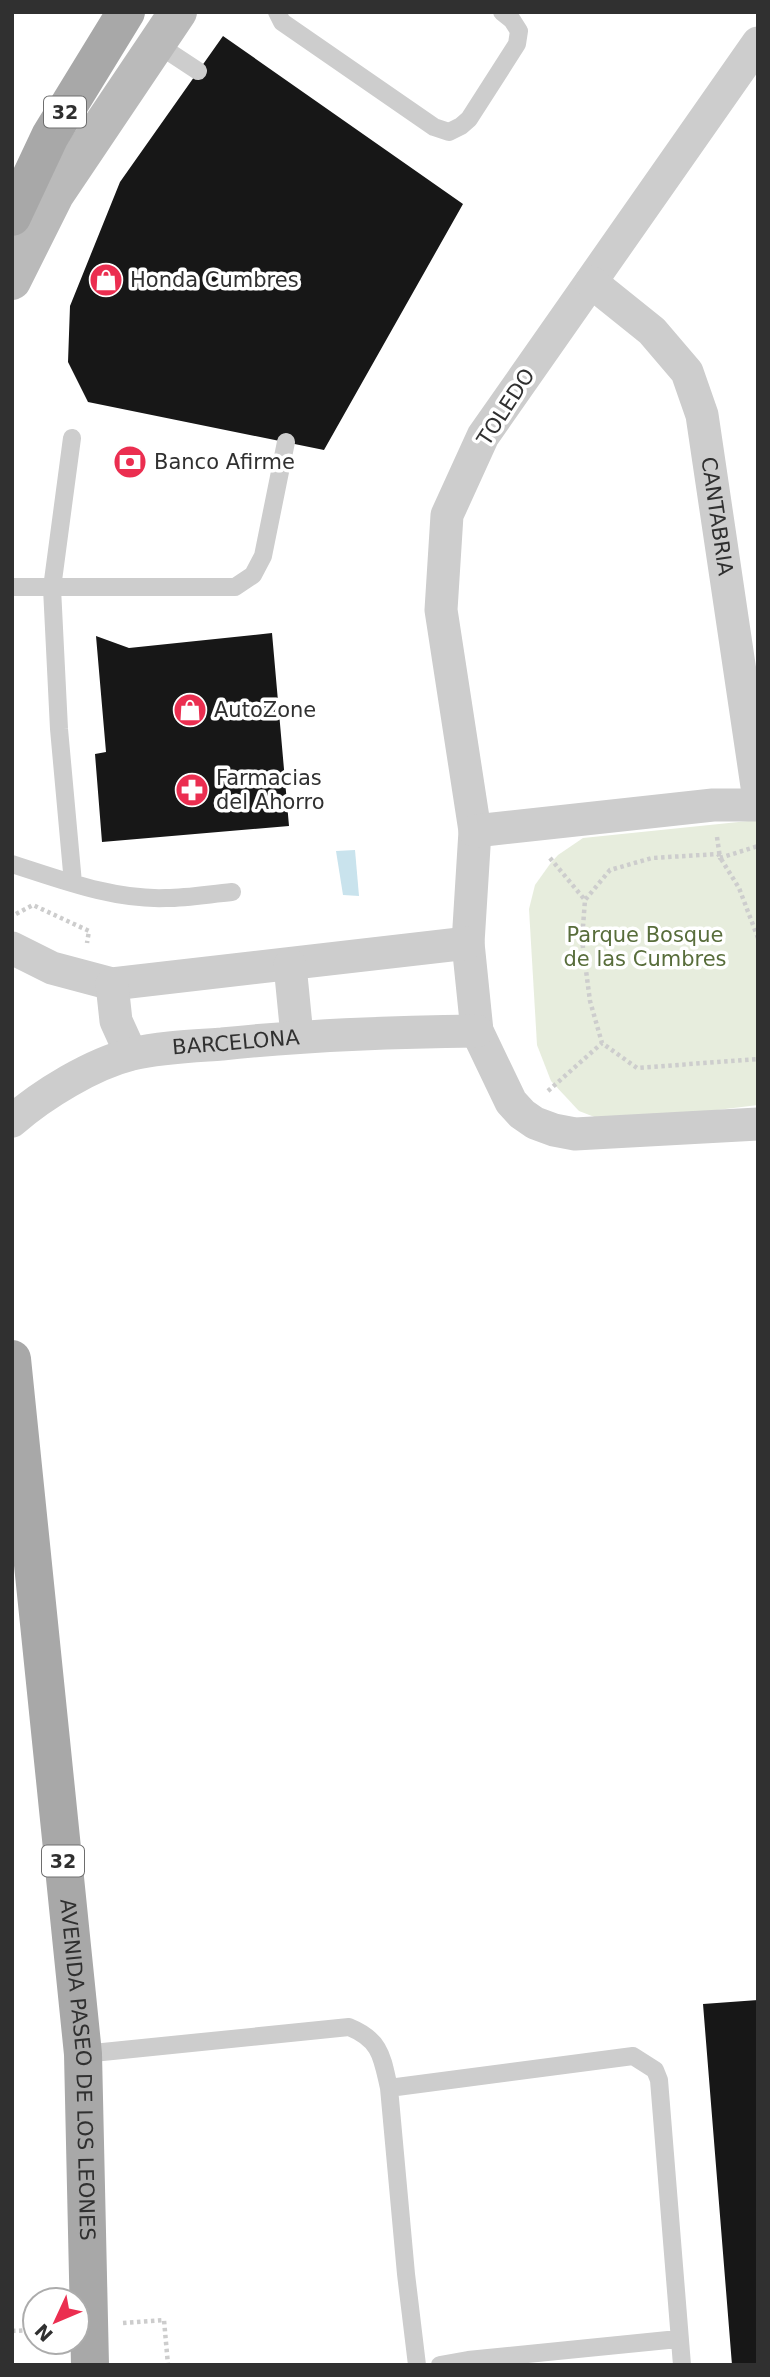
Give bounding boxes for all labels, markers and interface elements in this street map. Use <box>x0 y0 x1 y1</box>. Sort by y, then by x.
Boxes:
road number: 32 <box>44 96 86 128</box>
shop icon: Honda Cumbres <box>87 261 125 299</box>
place label: Honda Cumbres <box>130 268 299 292</box>
street label: TOLEDO <box>472 364 540 451</box>
bank icon: Banco Afirme <box>111 443 149 481</box>
place label: Banco Afirme <box>154 450 295 474</box>
street label: CANTABRIA <box>696 455 738 578</box>
shop icon: AutoZone <box>171 691 209 729</box>
place label: AutoZone <box>214 698 316 722</box>
place label: Farmacias del Ahorro <box>216 766 325 814</box>
pharmacy icon: Farmacias del Ahorro <box>173 771 211 809</box>
park label: Parque Bosque de las Cumbres <box>563 923 727 971</box>
street label: BARCELONA <box>171 1025 301 1060</box>
road number: 32 <box>42 1845 84 1876</box>
street label: AVENIDA PASEO DE LOS LEONES <box>55 1898 99 2241</box>
north arrow <box>21 2286 91 2356</box>
text: N <box>30 2319 57 2346</box>

